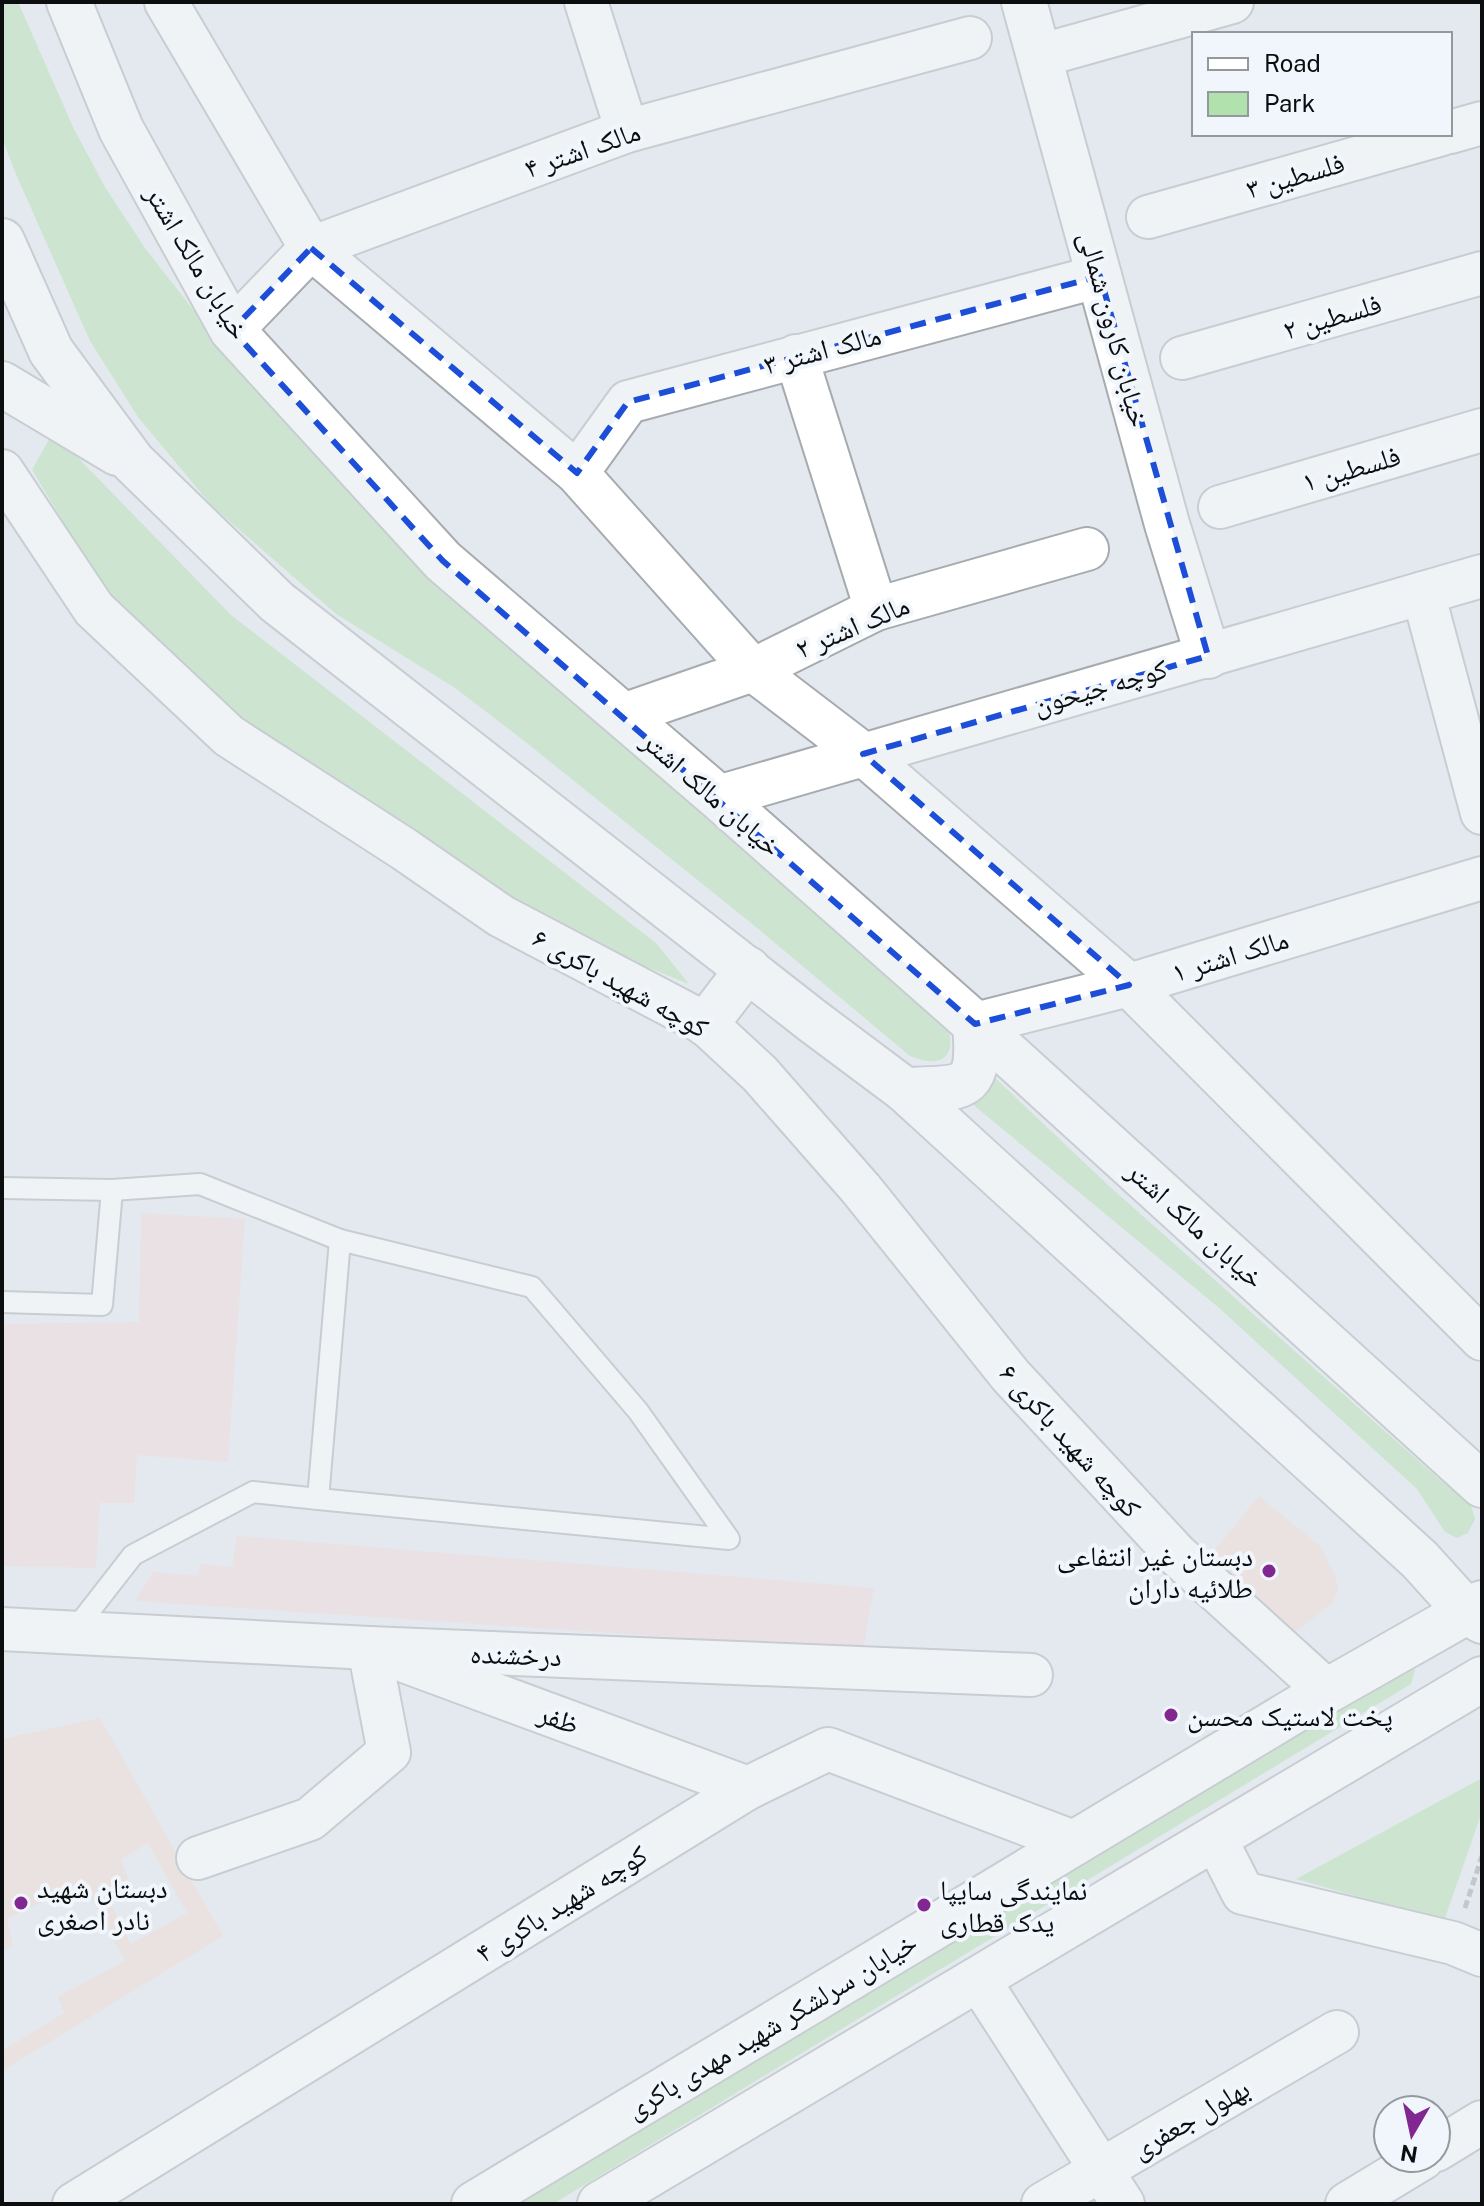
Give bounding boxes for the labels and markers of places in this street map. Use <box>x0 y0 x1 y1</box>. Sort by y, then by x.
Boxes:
place label: دبستان غیر انتفاعی طلائیه داران <box>1057 1539 1253 1605</box>
marker: دبستان غیر انتفاعی طلائیه داران <box>1260 1562 1278 1580</box>
place label: پخت لاستیک محسن <box>1187 1699 1393 1734</box>
marker: پخت لاستیک محسن <box>1162 1706 1180 1724</box>
place label: دبستان شهید نادر اصغری <box>37 1871 168 1937</box>
place label: نمایندگی سایپا یدک قطاری <box>940 1873 1087 1939</box>
marker: دبستان شهید نادر اصغری <box>12 1894 30 1912</box>
marker: نمایندگی سایپا یدک قطاری <box>915 1896 933 1914</box>

